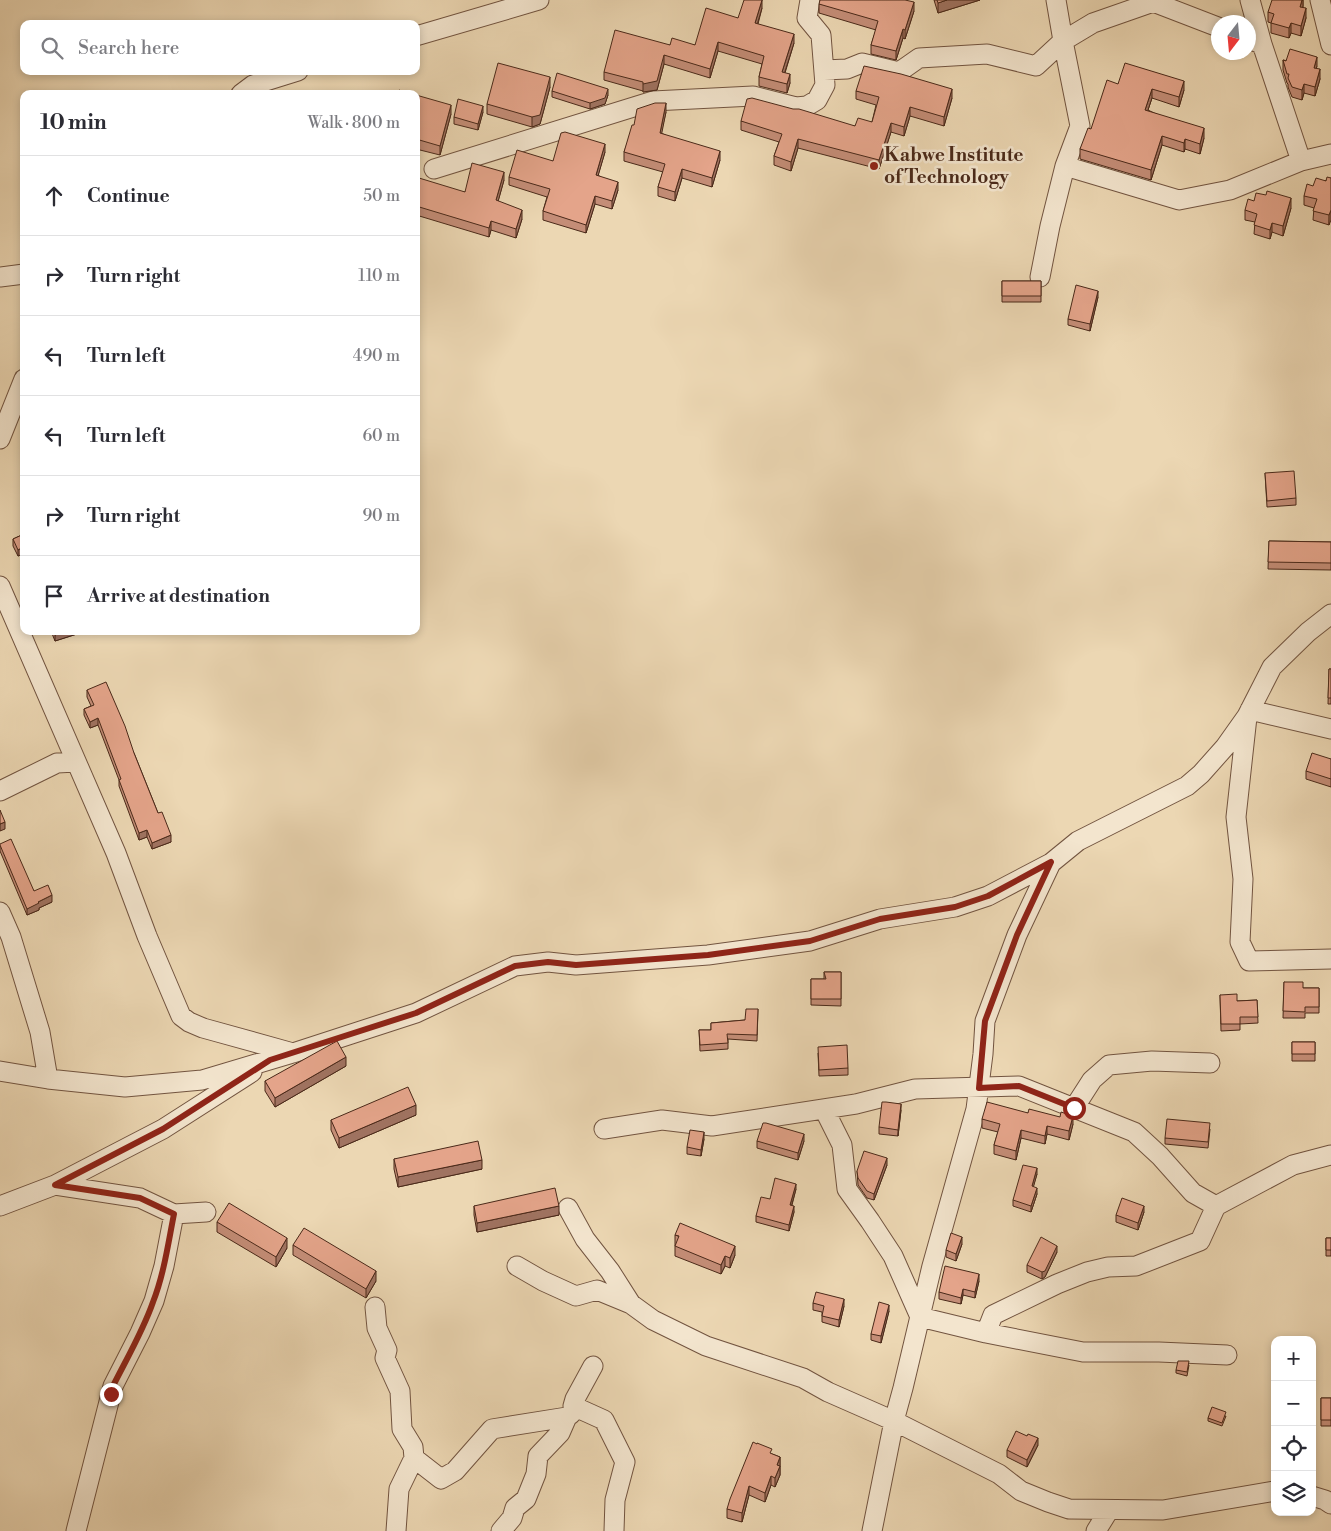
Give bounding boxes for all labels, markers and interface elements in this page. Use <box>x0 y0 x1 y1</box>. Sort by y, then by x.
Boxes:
north arrow <box>1211 15 1256 60</box>
search box <box>20 20 420 75</box>
icon: search <box>38 34 66 62</box>
text: Search here <box>78 36 179 60</box>
text: 10 min <box>40 110 107 136</box>
text: Walk · 800 m <box>308 113 400 133</box>
place label: Kabwe Institute of Technology <box>884 143 1024 189</box>
marker: Kabwe Institute of Technology <box>868 160 880 172</box>
icon: ahead <box>40 182 68 210</box>
text: Continue <box>87 184 170 208</box>
text: 50 m <box>363 186 400 206</box>
icon: right <box>40 262 68 290</box>
text: Turn right <box>87 264 180 288</box>
text: 110 m <box>358 266 400 286</box>
icon: left <box>40 342 68 370</box>
text: Turn left <box>87 344 166 368</box>
text: 490 m <box>353 346 400 366</box>
icon: left <box>40 422 68 450</box>
text: Turn left <box>87 424 166 448</box>
text: 60 m <box>362 426 400 446</box>
icon: right <box>40 502 68 530</box>
text: Turn right <box>87 504 180 528</box>
text: 90 m <box>362 506 400 526</box>
icon: arrive <box>40 582 68 610</box>
text: Arrive at destination <box>87 584 270 608</box>
route start <box>1063 1097 1086 1120</box>
map controls <box>1271 1336 1316 1516</box>
button: + <box>1271 1336 1316 1381</box>
button: − <box>1271 1381 1316 1426</box>
route end <box>100 1383 123 1406</box>
button: locate <box>1271 1426 1316 1471</box>
button: layers <box>1271 1471 1316 1516</box>

